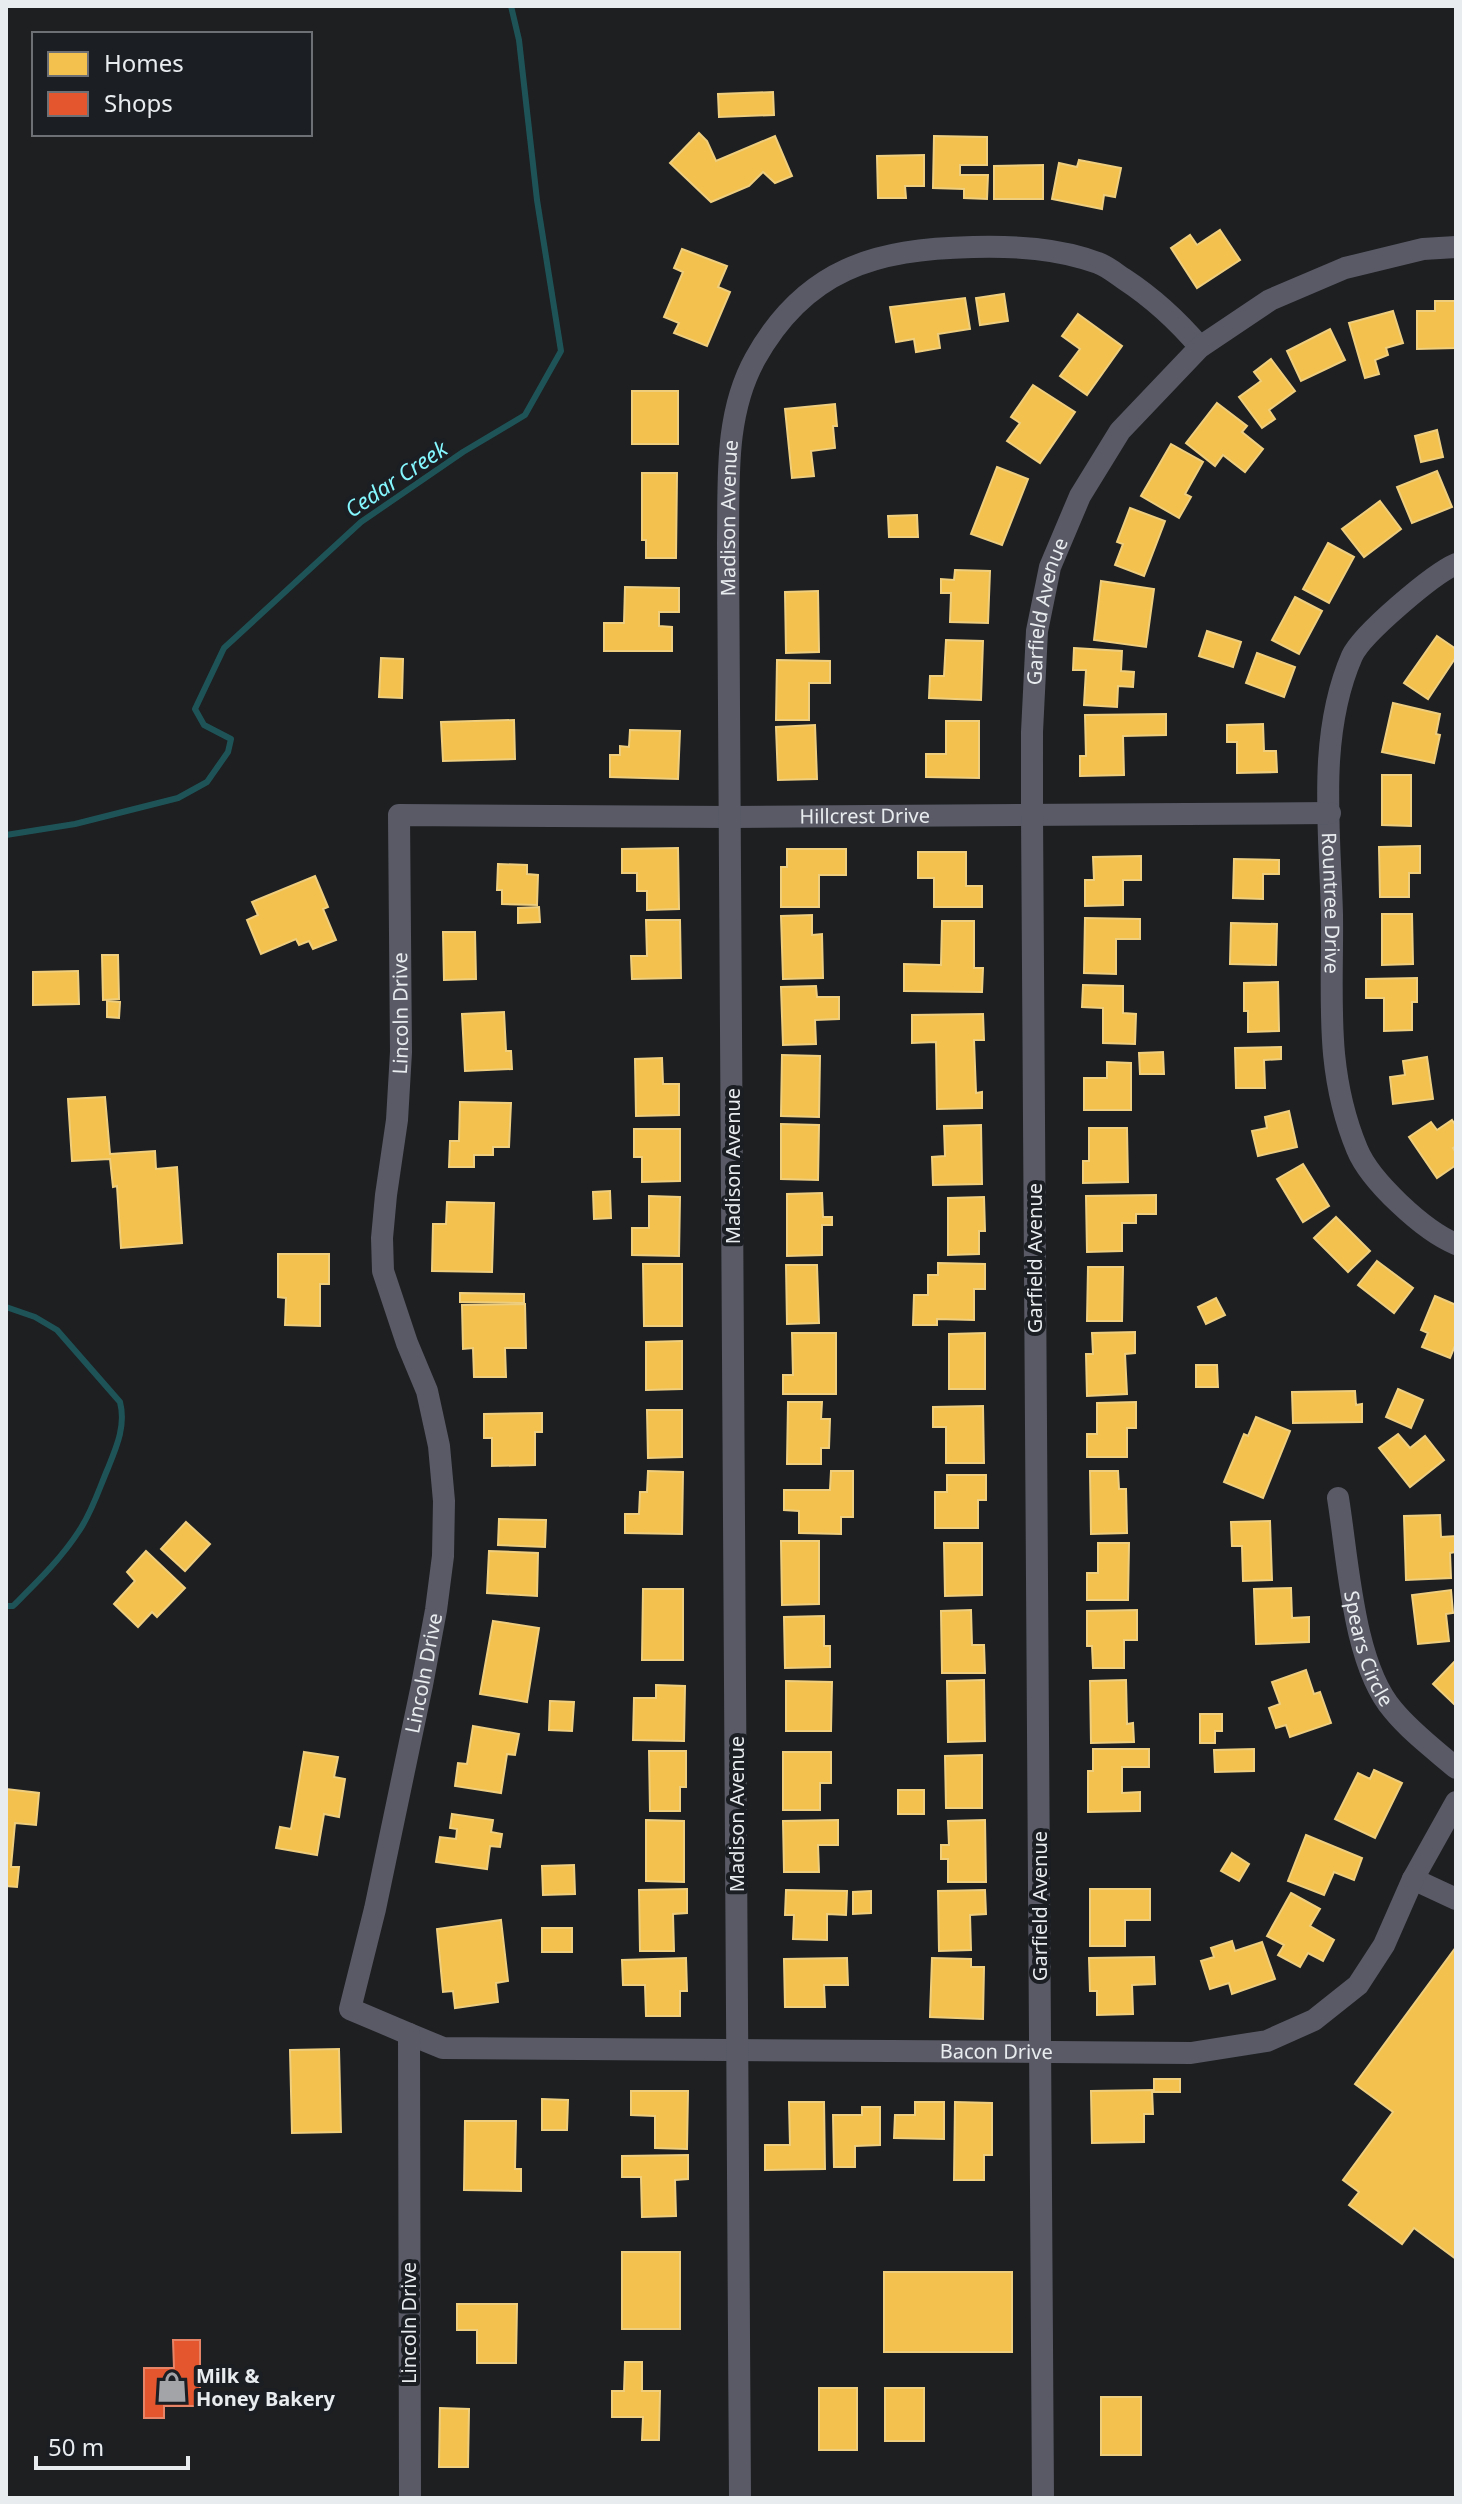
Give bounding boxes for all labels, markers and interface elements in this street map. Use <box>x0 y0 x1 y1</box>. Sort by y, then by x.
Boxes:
legend <box>32 32 312 136</box>
text: Homes <box>104 46 184 79</box>
text: Shops <box>104 86 173 119</box>
water label: Cedar Creek <box>338 432 454 524</box>
street label: Madison Avenue <box>714 439 744 596</box>
street label: Garfield Avenue <box>1020 533 1074 686</box>
street label: Hillcrest Drive <box>799 802 930 830</box>
street label: Rountree Drive <box>1316 832 1346 974</box>
street label: Lincoln Drive <box>386 952 414 1075</box>
street label: Madison Avenue <box>719 1088 746 1244</box>
street label: Garfield Avenue <box>1021 1183 1048 1333</box>
street label: Spears Circle <box>1338 1588 1400 1712</box>
street label: Lincoln Drive <box>398 1611 448 1736</box>
street label: Madison Avenue <box>723 1736 750 1892</box>
street label: Garfield Avenue <box>1026 1831 1053 1981</box>
street label: Bacon Drive <box>940 2037 1053 2065</box>
street label: Lincoln Drive <box>395 2262 422 2384</box>
place label: Milk & Honey Bakery <box>196 2362 336 2412</box>
shop icon: Milk & Honey Bakery <box>155 2370 189 2404</box>
scale bar <box>36 2420 188 2470</box>
text: 50 m <box>48 2430 104 2463</box>

